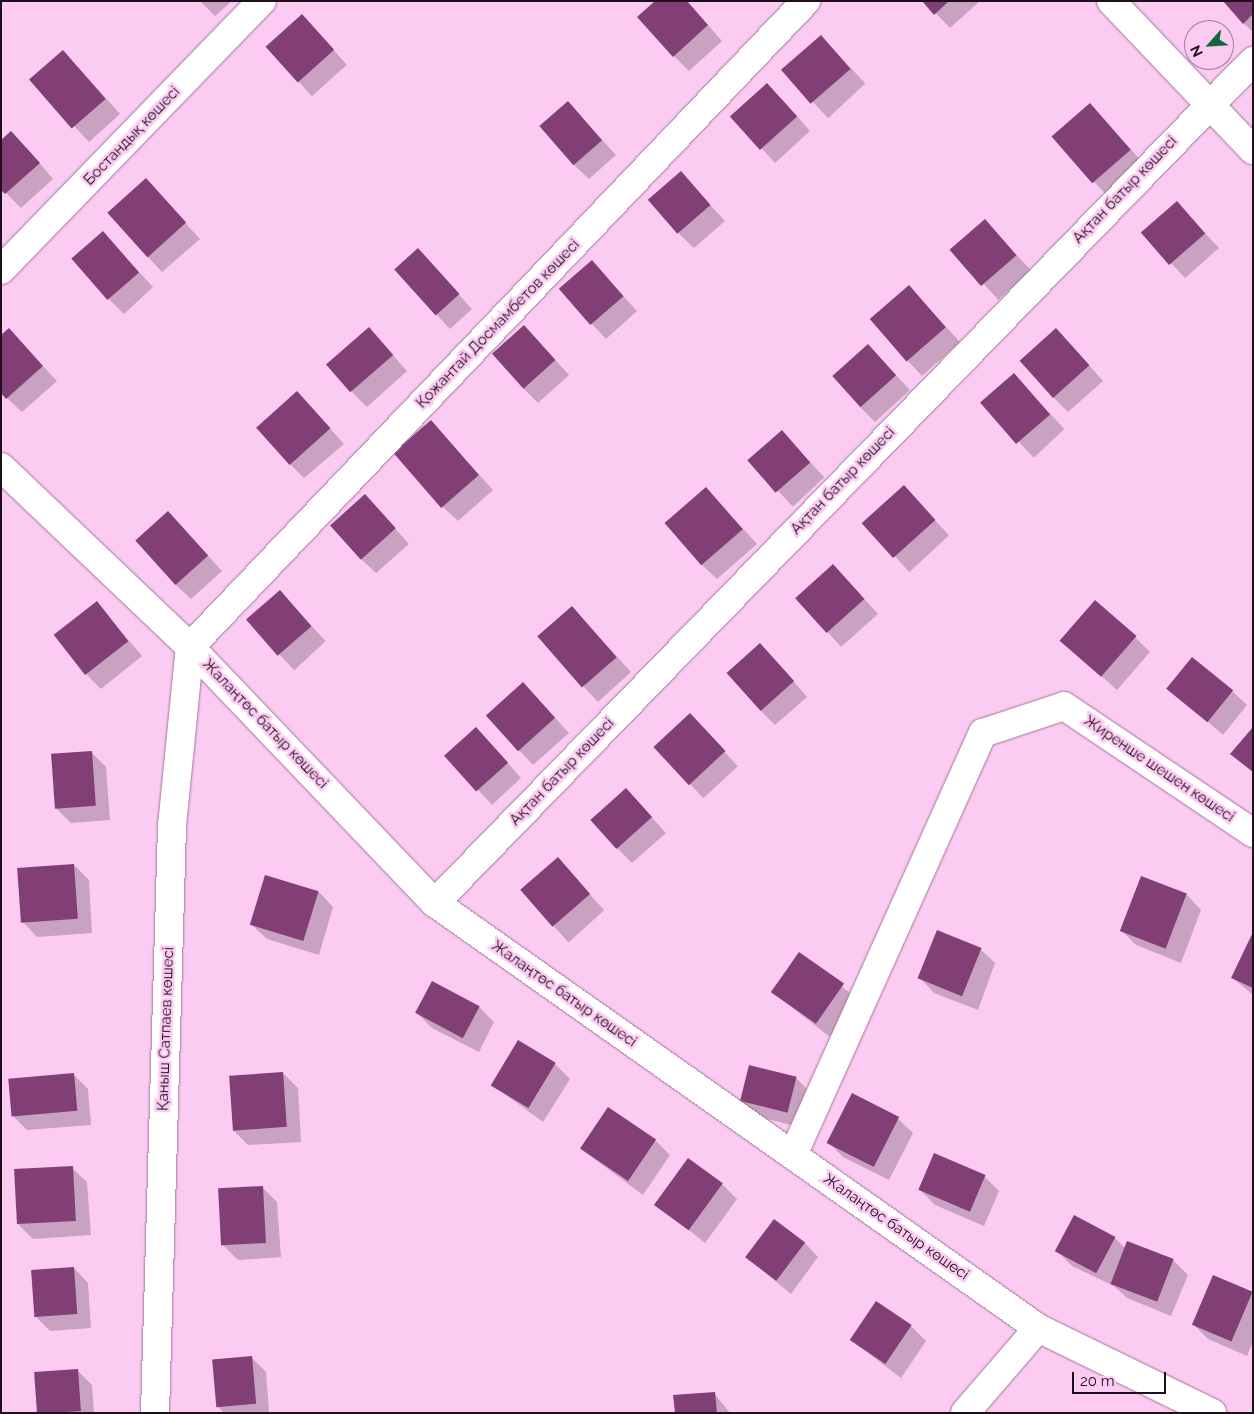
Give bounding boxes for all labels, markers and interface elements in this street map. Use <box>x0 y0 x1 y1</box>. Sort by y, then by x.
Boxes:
north arrow <box>1184 20 1234 70</box>
text: N <box>1187 43 1206 59</box>
street label: Бостандық көшесі <box>80 83 184 189</box>
street label: Ақтан батыр көшесі <box>1069 133 1181 247</box>
street label: Қожантай Досмамбетов көшесі <box>413 236 583 412</box>
street label: Ақтан батыр көшесі <box>787 424 899 538</box>
street label: Жалаңтөс батыр көшесі <box>198 655 332 793</box>
street label: Жиренше шешен көшесі <box>1080 712 1238 826</box>
street label: Ақтан батыр көшесі <box>506 715 618 829</box>
street label: Жалаңтөс батыр көшесі <box>488 937 640 1051</box>
street label: Қаныш Сатпаев көшесі <box>154 947 178 1111</box>
street label: Жалаңтөс батыр көшесі <box>820 1170 972 1284</box>
scale bar <box>1074 1362 1168 1394</box>
text: 20 m <box>1080 1372 1115 1390</box>

